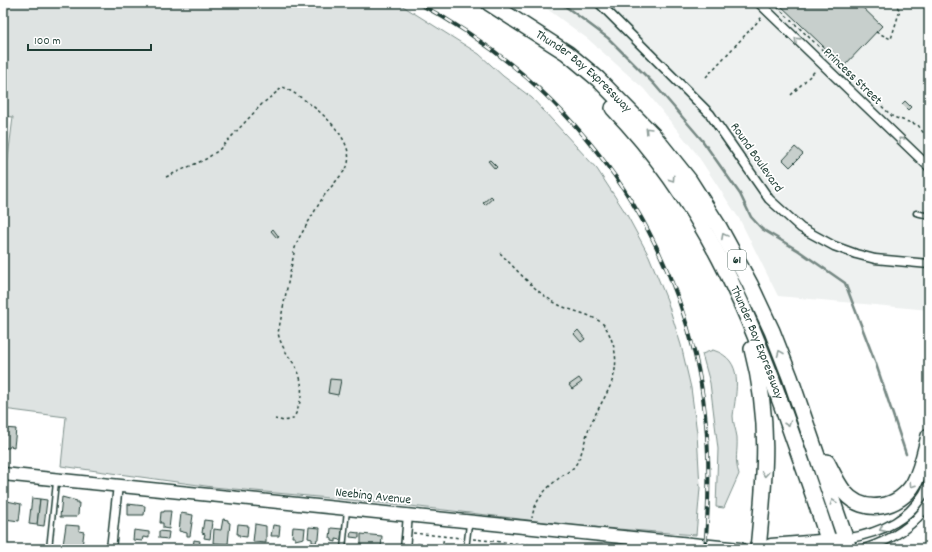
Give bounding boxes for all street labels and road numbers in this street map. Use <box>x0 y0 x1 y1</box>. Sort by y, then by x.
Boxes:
street label: Thunder Bay Expressway <box>531 25 636 118</box>
street label: Princess Street <box>818 44 886 110</box>
street label: Round Boulevard <box>725 119 787 197</box>
road number: 61 <box>728 250 746 270</box>
street label: Thunder Bay Expressway <box>725 283 788 403</box>
street label: Neebing Avenue <box>334 484 412 510</box>

